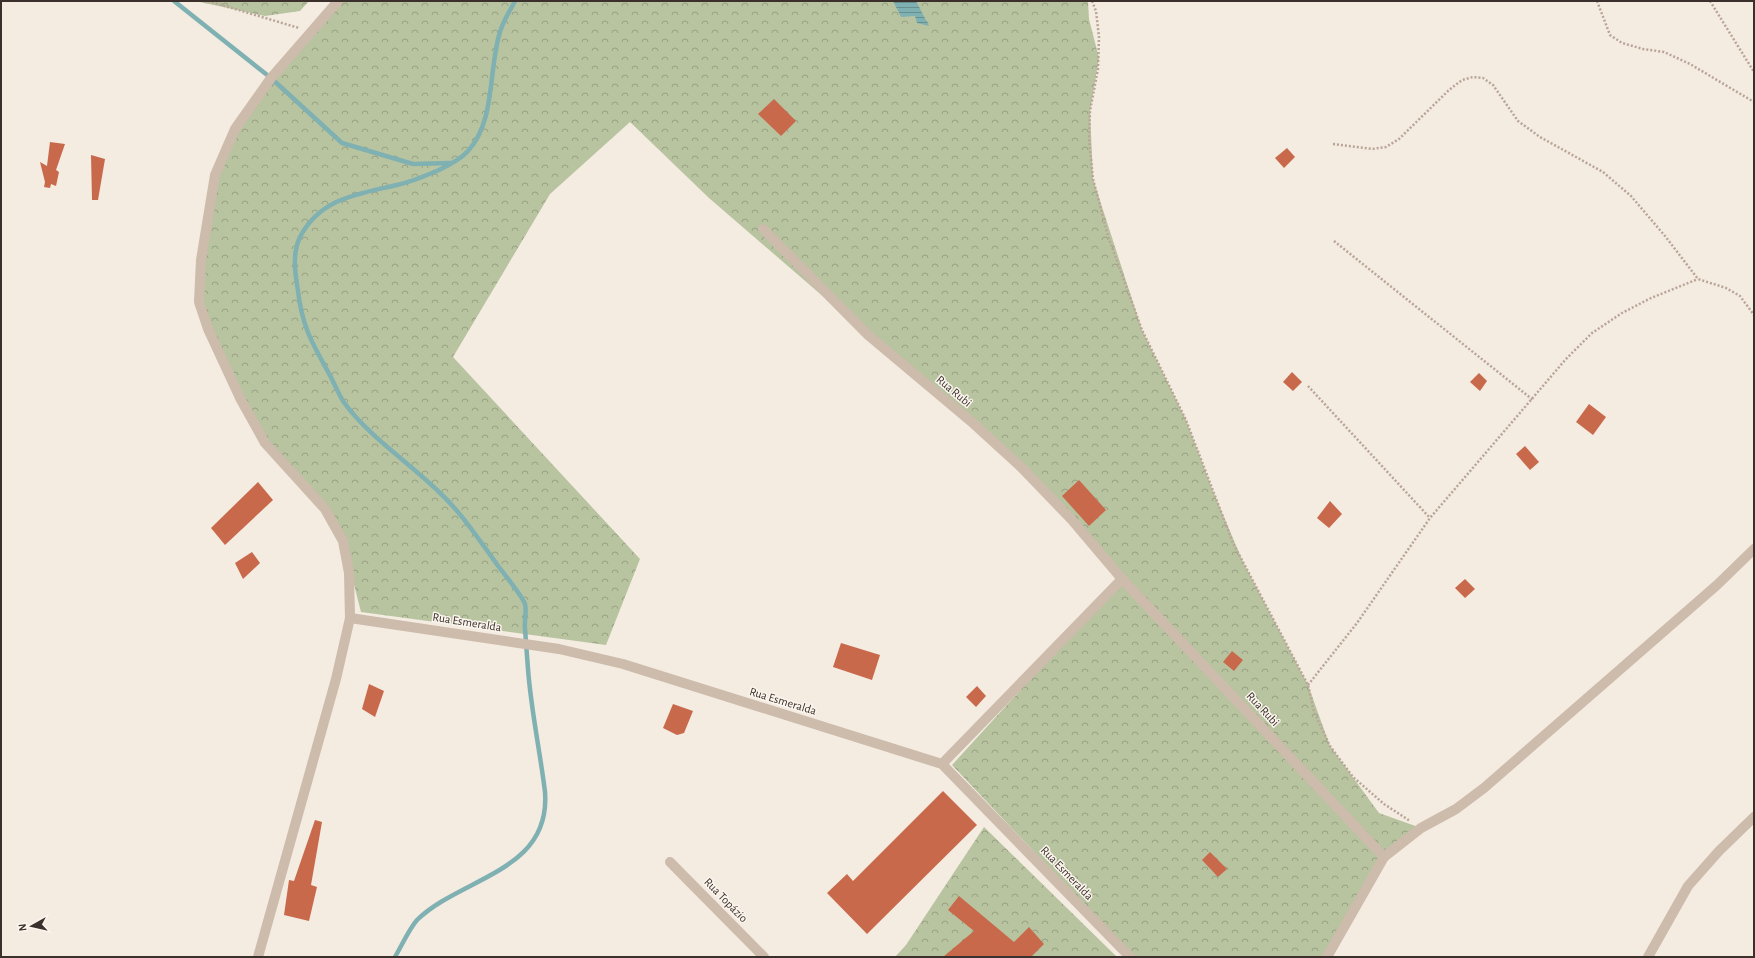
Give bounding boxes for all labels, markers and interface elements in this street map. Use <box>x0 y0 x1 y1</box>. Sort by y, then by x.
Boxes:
street label: Rua Rubi <box>934 373 974 409</box>
street label: Rua Esmeralda <box>432 611 503 633</box>
street label: Rua Esmeralda <box>748 685 818 717</box>
street label: Rua Rubi <box>1244 690 1282 728</box>
street label: Rua Esmeralda <box>1039 844 1096 902</box>
street label: Rua Topázio <box>702 876 750 925</box>
north arrow <box>12 906 52 946</box>
text: N <box>17 923 29 932</box>

